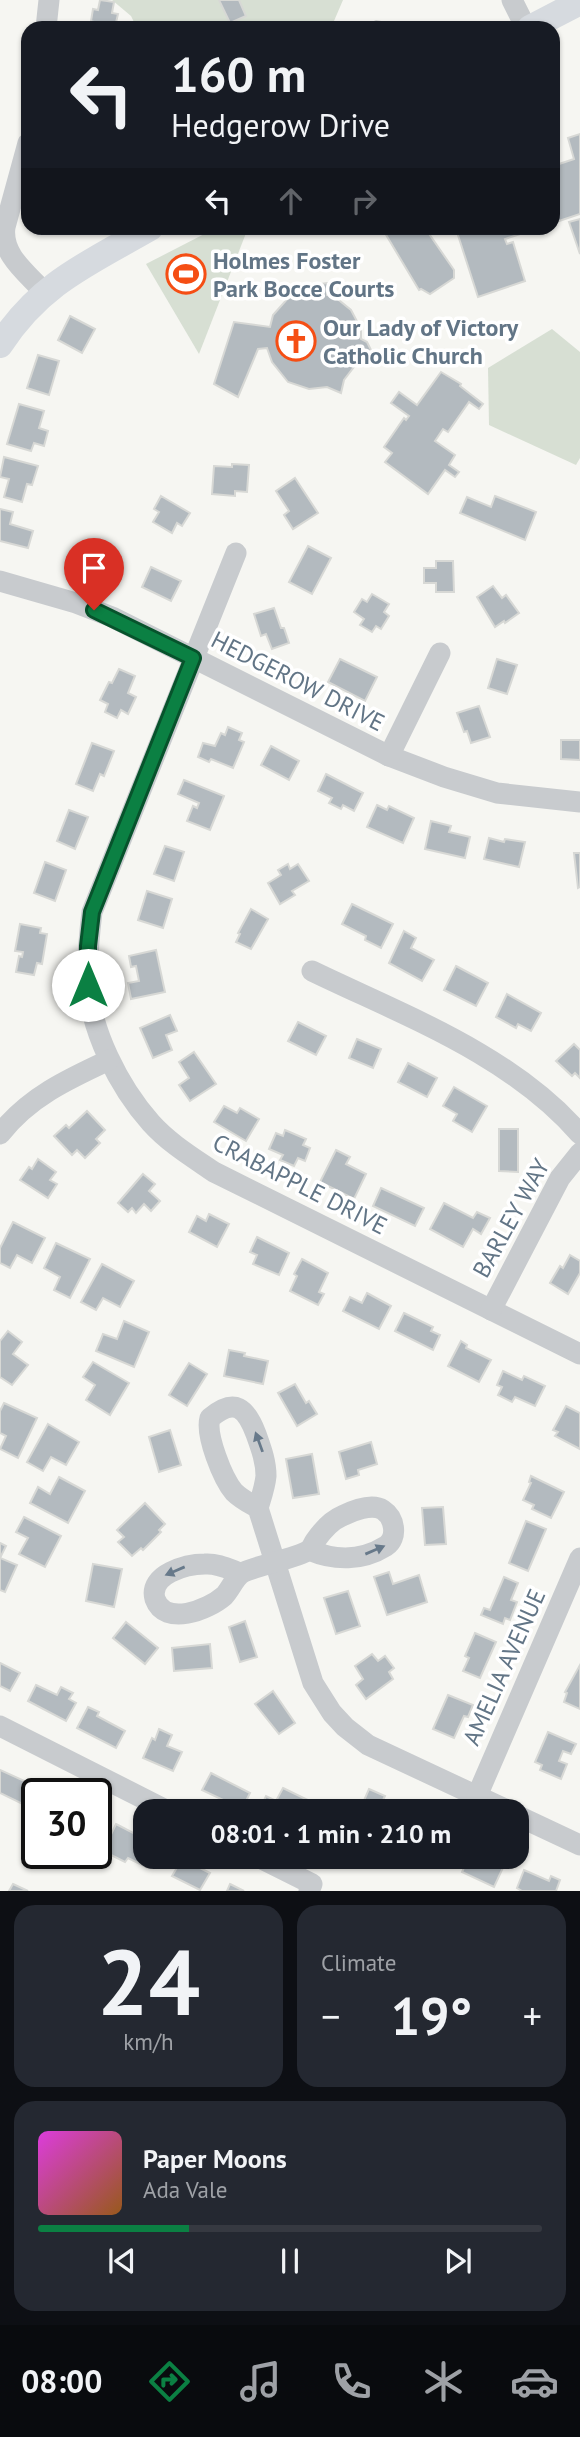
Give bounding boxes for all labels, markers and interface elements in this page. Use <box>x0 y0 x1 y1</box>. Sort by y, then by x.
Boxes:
text: 160 m <box>171 42 306 106</box>
icon: left <box>56 49 147 140</box>
text: Hedgerow Drive <box>171 104 390 146</box>
icon: left <box>199 182 237 220</box>
icon: ahead <box>272 182 310 220</box>
icon: right <box>345 182 383 220</box>
place label: Holmes Foster Park Bocce Courts <box>213 245 395 304</box>
sports icon: Holmes Foster Park Bocce Courts <box>165 253 207 295</box>
place label: Our Lady of Victory Catholic Church <box>323 312 519 371</box>
church icon: Our Lady of Victory Catholic Church <box>275 320 317 362</box>
pin <box>64 538 124 610</box>
icon: arrive <box>75 549 113 587</box>
street label: HEDGEROW DRIVE <box>206 624 390 738</box>
position arrow <box>51 948 125 1022</box>
street label: CRABAPPLE DRIVE <box>208 1127 392 1241</box>
street label: BARLEY WAY <box>466 1153 557 1283</box>
one-way arrow <box>253 1432 264 1453</box>
one-way arrow <box>365 1545 386 1556</box>
one-way arrow <box>164 1566 185 1577</box>
street label: AMELIA AVENUE <box>456 1584 552 1750</box>
speed limit sign: 30 <box>21 1778 112 1869</box>
text: 08:01 · 1 min · 210 m <box>211 1817 451 1850</box>
text: 24 <box>97 1922 200 2040</box>
text: Climate <box>321 1948 396 1977</box>
text: 19° <box>391 1982 472 2049</box>
text: − <box>321 1991 340 2040</box>
text: + <box>523 1991 542 2040</box>
text: km/h <box>123 2027 174 2056</box>
text: Paper Moons <box>143 2142 287 2175</box>
text: Ada Vale <box>143 2175 227 2204</box>
icon: previous <box>103 2242 141 2280</box>
icon: pause <box>271 2242 309 2280</box>
icon: next <box>439 2242 477 2280</box>
icon: directions <box>145 2357 194 2406</box>
icon: music <box>236 2357 285 2406</box>
icon: phone <box>327 2357 376 2406</box>
icon: climate <box>419 2357 468 2406</box>
icon: car <box>510 2357 559 2406</box>
text: 08:00 <box>21 2360 102 2402</box>

